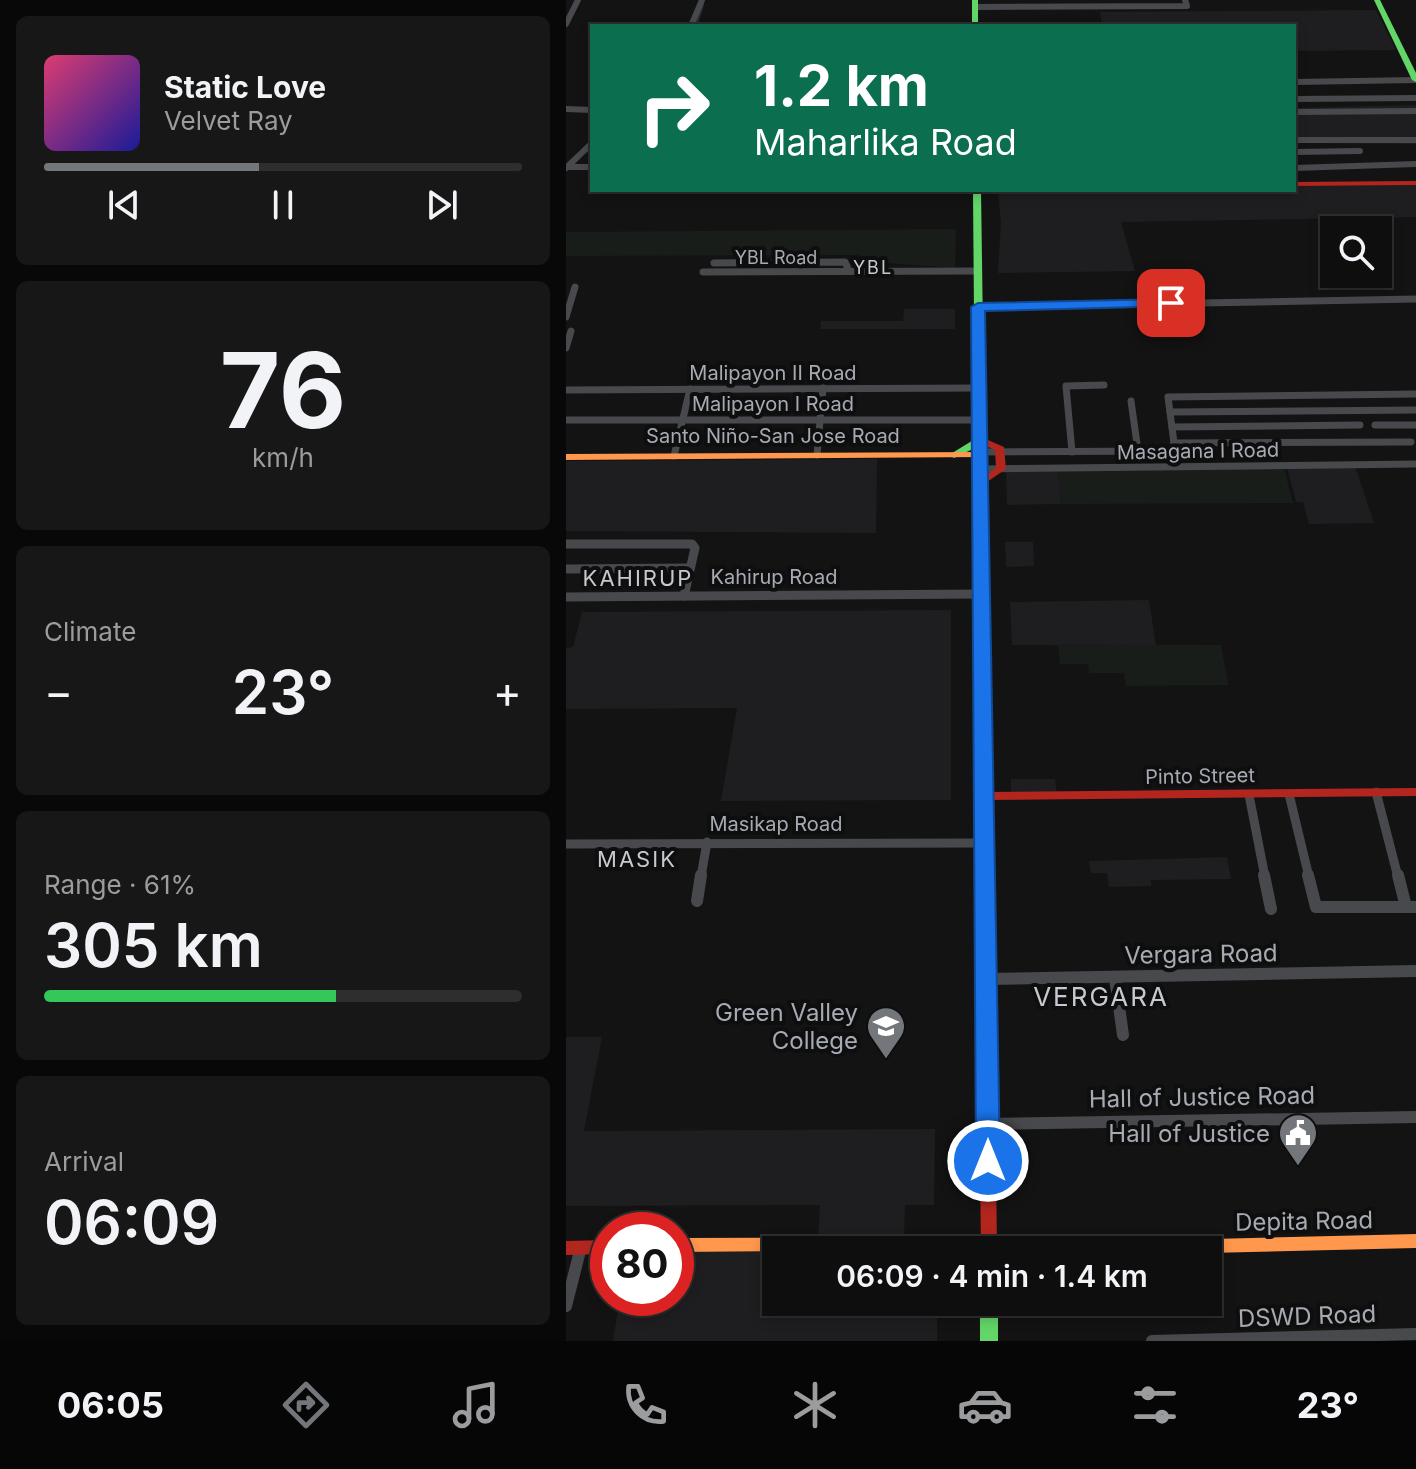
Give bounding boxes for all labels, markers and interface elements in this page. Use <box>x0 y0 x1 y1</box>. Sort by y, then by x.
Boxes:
text: 1.2 km <box>754 52 929 120</box>
icon: right <box>622 56 726 160</box>
text: Static Love <box>164 69 326 105</box>
text: Velvet Ray <box>164 105 293 136</box>
text: Maharlika Road <box>754 120 1017 164</box>
icon: previous <box>102 183 146 227</box>
icon: pause <box>261 183 305 227</box>
icon: next <box>420 183 464 227</box>
map controls <box>1320 216 1392 288</box>
button: search <box>1320 216 1392 288</box>
street label: YBL Road <box>735 247 817 268</box>
district label: YBL <box>853 257 893 278</box>
pin <box>1137 269 1205 337</box>
icon: arrive <box>1149 281 1193 325</box>
text: 76 <box>220 327 346 453</box>
street label: Malipayon II Road <box>689 361 857 385</box>
street label: Malipayon I Road <box>692 392 854 416</box>
street label: Santo Niño-San Jose Road <box>646 424 900 448</box>
street label: Masagana I Road <box>1117 438 1279 464</box>
text: km/h <box>252 442 314 473</box>
district label: KAHIRUP <box>583 565 693 591</box>
street label: Kahirup Road <box>711 565 837 589</box>
text: Climate <box>44 616 136 647</box>
text: 23° <box>232 656 334 728</box>
text: − <box>44 665 73 719</box>
text: + <box>493 665 522 719</box>
street label: Pinto Street <box>1145 763 1256 789</box>
street label: Masikap Road <box>709 812 843 836</box>
district label: MASIK <box>597 846 677 872</box>
text: Range · 61% <box>44 869 196 900</box>
text: 305 km <box>44 909 263 981</box>
street label: Vergara Road <box>1124 938 1278 970</box>
district label: VERGARA <box>1033 981 1169 1012</box>
place label: Green Valley College <box>715 998 858 1055</box>
school or university icon: Green Valley College <box>865 1005 907 1060</box>
street label: Hall of Justice Road <box>1089 1081 1315 1113</box>
public building icon: Hall of Justice <box>1277 1112 1319 1167</box>
position arrow <box>946 1119 1030 1203</box>
place label: Hall of Justice <box>1108 1119 1270 1148</box>
text: Arrival <box>44 1146 124 1177</box>
text: 06:09 <box>44 1186 219 1258</box>
street label: Depita Road <box>1235 1205 1373 1237</box>
speed limit sign: 80 <box>590 1212 694 1316</box>
text: 06:09 · 4 min · 1.4 km <box>836 1258 1148 1294</box>
street label: DSWD Road <box>1237 1299 1377 1333</box>
icon: directions <box>278 1377 334 1433</box>
icon: music <box>448 1377 504 1433</box>
icon: phone <box>617 1377 673 1433</box>
icon: climate <box>787 1377 843 1433</box>
icon: car <box>957 1377 1013 1433</box>
icon: filters <box>1127 1377 1183 1433</box>
text: 06:05 <box>57 1383 164 1427</box>
text: 23° <box>1297 1383 1359 1427</box>

